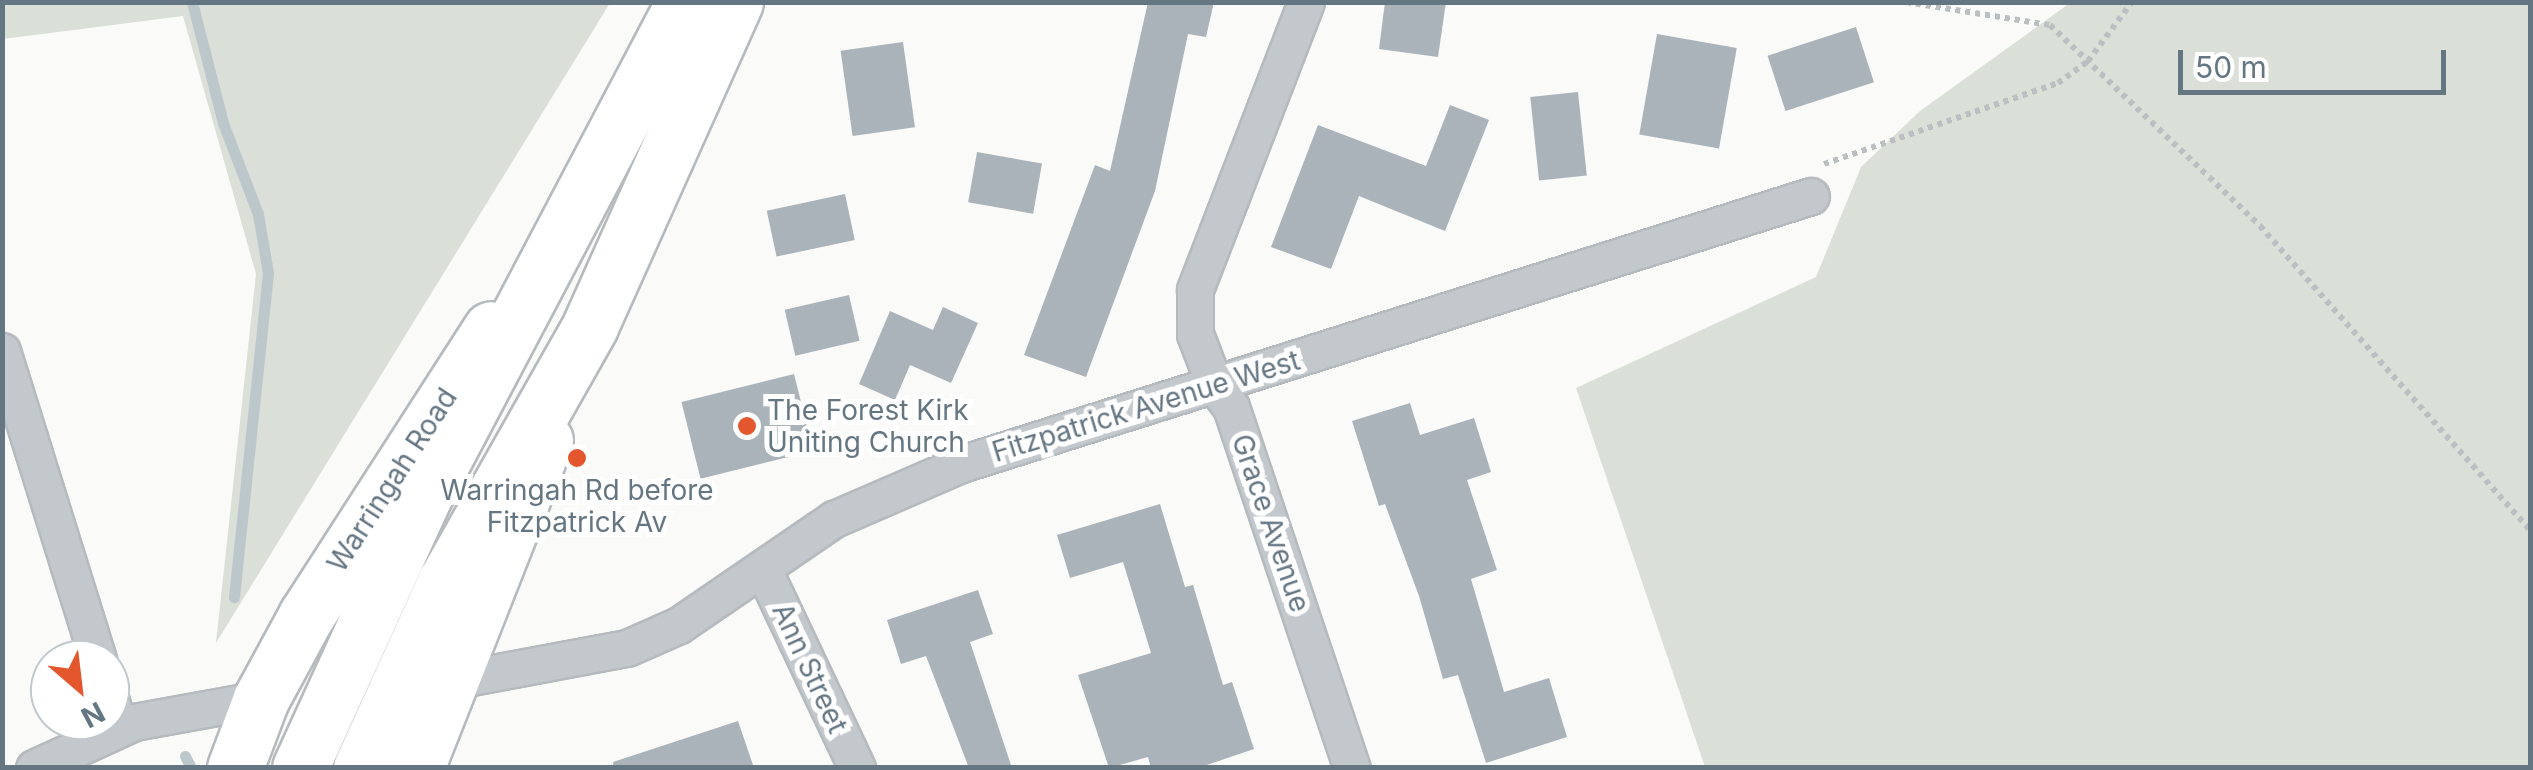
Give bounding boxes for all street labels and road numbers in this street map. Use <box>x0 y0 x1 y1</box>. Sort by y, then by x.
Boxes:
street label: Fitzpatrick Avenue West <box>988 343 1304 469</box>
street label: Warringah Road <box>320 382 464 578</box>
street label: Grace Avenue <box>1225 430 1317 616</box>
street label: Ann Street <box>765 598 855 738</box>

